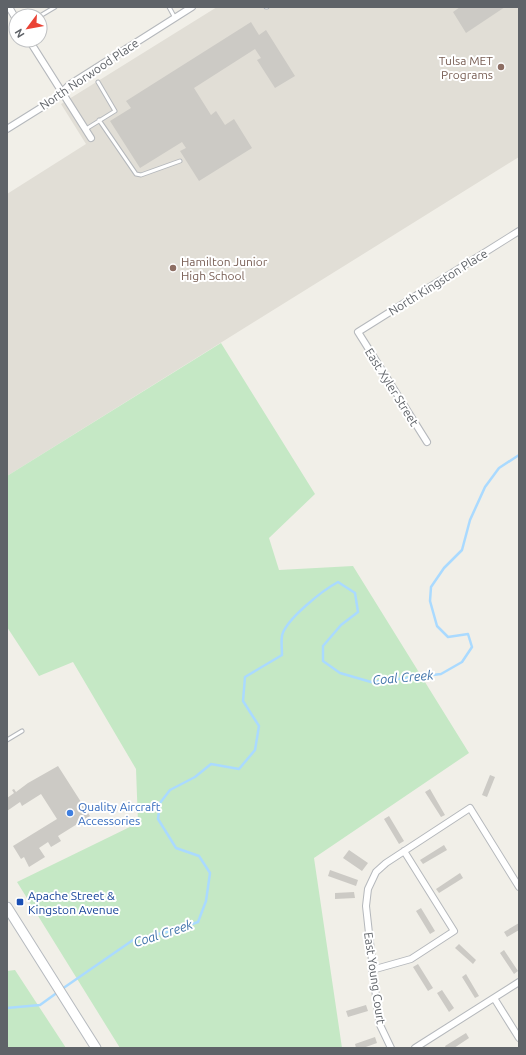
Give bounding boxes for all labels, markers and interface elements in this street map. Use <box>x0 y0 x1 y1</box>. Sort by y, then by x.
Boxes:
north arrow <box>8 8 48 48</box>
text: N <box>12 27 27 40</box>
street label: North Norwood Place <box>37 36 141 112</box>
place label: Tulsa MET Programs <box>439 54 493 81</box>
marker: Tulsa MET Programs <box>496 62 506 72</box>
street label: North Kingston Place <box>386 246 490 318</box>
place label: Hamilton Junior High School <box>181 255 268 282</box>
marker: Hamilton Junior High School <box>168 263 178 273</box>
street label: East Xyler Street <box>363 346 421 429</box>
water label: Coal Creek <box>372 667 434 687</box>
place label: Quality Aircraft Accessories <box>78 800 161 827</box>
marker: Quality Aircraft Accessories <box>65 808 75 818</box>
place label: Apache Street & Kingston Avenue <box>28 889 119 916</box>
marker: Apache Street & Kingston Avenue <box>15 897 25 907</box>
water label: Coal Creek <box>132 917 195 949</box>
street label: East Young Court <box>362 931 388 1025</box>

